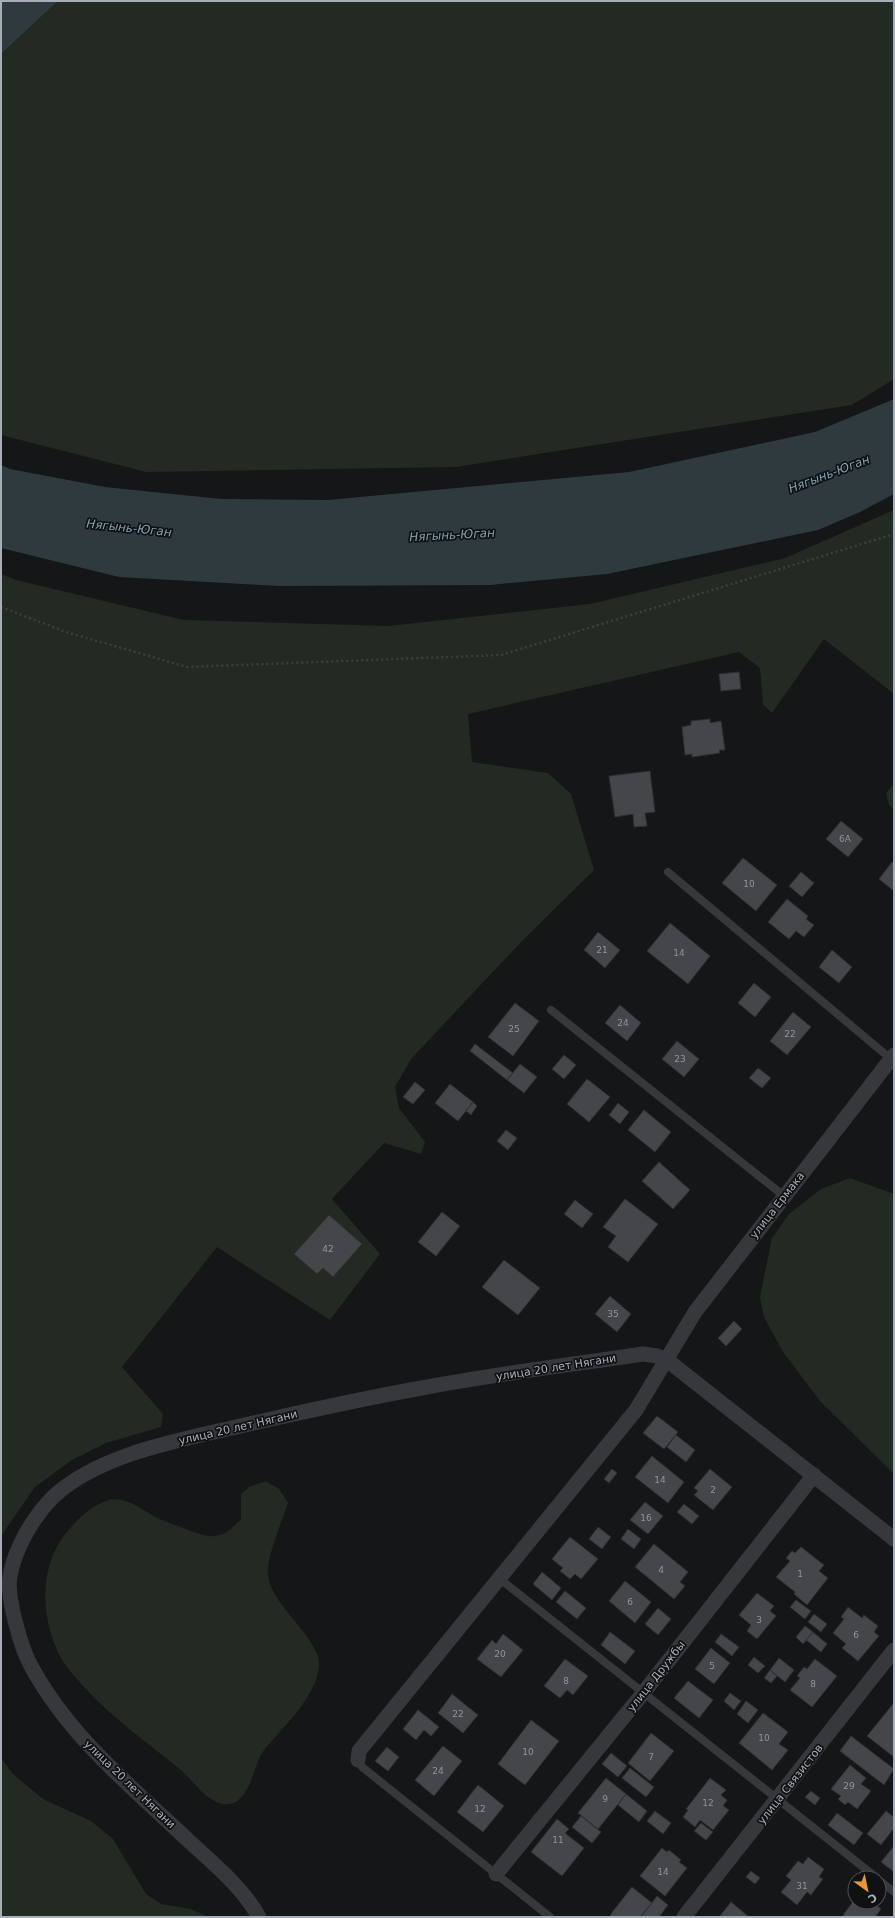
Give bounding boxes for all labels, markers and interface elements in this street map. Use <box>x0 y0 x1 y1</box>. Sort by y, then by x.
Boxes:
water label: Нягынь-Юган <box>786 452 872 496</box>
water label: Нягынь-Юган <box>86 517 173 539</box>
water label: Нягынь-Юган <box>409 526 495 544</box>
house number: 6А <box>839 834 852 844</box>
house number: 10 <box>743 879 755 889</box>
house number: 21 <box>596 945 608 955</box>
house number: 14 <box>673 948 685 958</box>
house number: 24 <box>617 1018 629 1028</box>
house number: 25 <box>508 1024 520 1034</box>
house number: 22 <box>784 1029 796 1039</box>
house number: 23 <box>674 1054 686 1064</box>
street label: улица Ермака <box>747 1169 807 1241</box>
house number: 42 <box>322 1244 334 1254</box>
house number: 35 <box>607 1309 619 1319</box>
street label: улица 20 лет Нягани <box>495 1352 617 1383</box>
street label: улица 20 лет Нягани <box>178 1408 299 1447</box>
house number: 14 <box>654 1475 666 1485</box>
house number: 2 <box>710 1485 716 1495</box>
house number: 16 <box>640 1513 652 1523</box>
house number: 4 <box>658 1565 664 1575</box>
house number: 1 <box>797 1569 803 1579</box>
house number: 6 <box>627 1597 633 1607</box>
house number: 3 <box>756 1615 762 1625</box>
house number: 6 <box>853 1630 859 1640</box>
street label: улица Дружбы <box>625 1638 688 1714</box>
house number: 20 <box>494 1649 506 1659</box>
house number: 5 <box>709 1661 715 1671</box>
house number: 8 <box>563 1676 569 1686</box>
house number: 8 <box>810 1679 816 1689</box>
house number: 22 <box>452 1709 464 1719</box>
house number: 10 <box>758 1733 770 1743</box>
street label: улица 20 лет Нягани <box>81 1738 178 1831</box>
street label: улица Связистов <box>755 1742 826 1827</box>
house number: 10 <box>522 1747 534 1757</box>
house number: 7 <box>648 1752 654 1762</box>
house number: 24 <box>432 1766 444 1776</box>
house number: 29 <box>843 1781 855 1791</box>
house number: 9 <box>602 1794 608 1804</box>
house number: 12 <box>702 1798 714 1808</box>
house number: 12 <box>474 1804 486 1814</box>
house number: 11 <box>552 1835 564 1845</box>
house number: 14 <box>657 1867 669 1877</box>
north arrow <box>847 1870 887 1910</box>
house number: 31 <box>796 1881 808 1891</box>
text: С <box>865 1890 879 1906</box>

